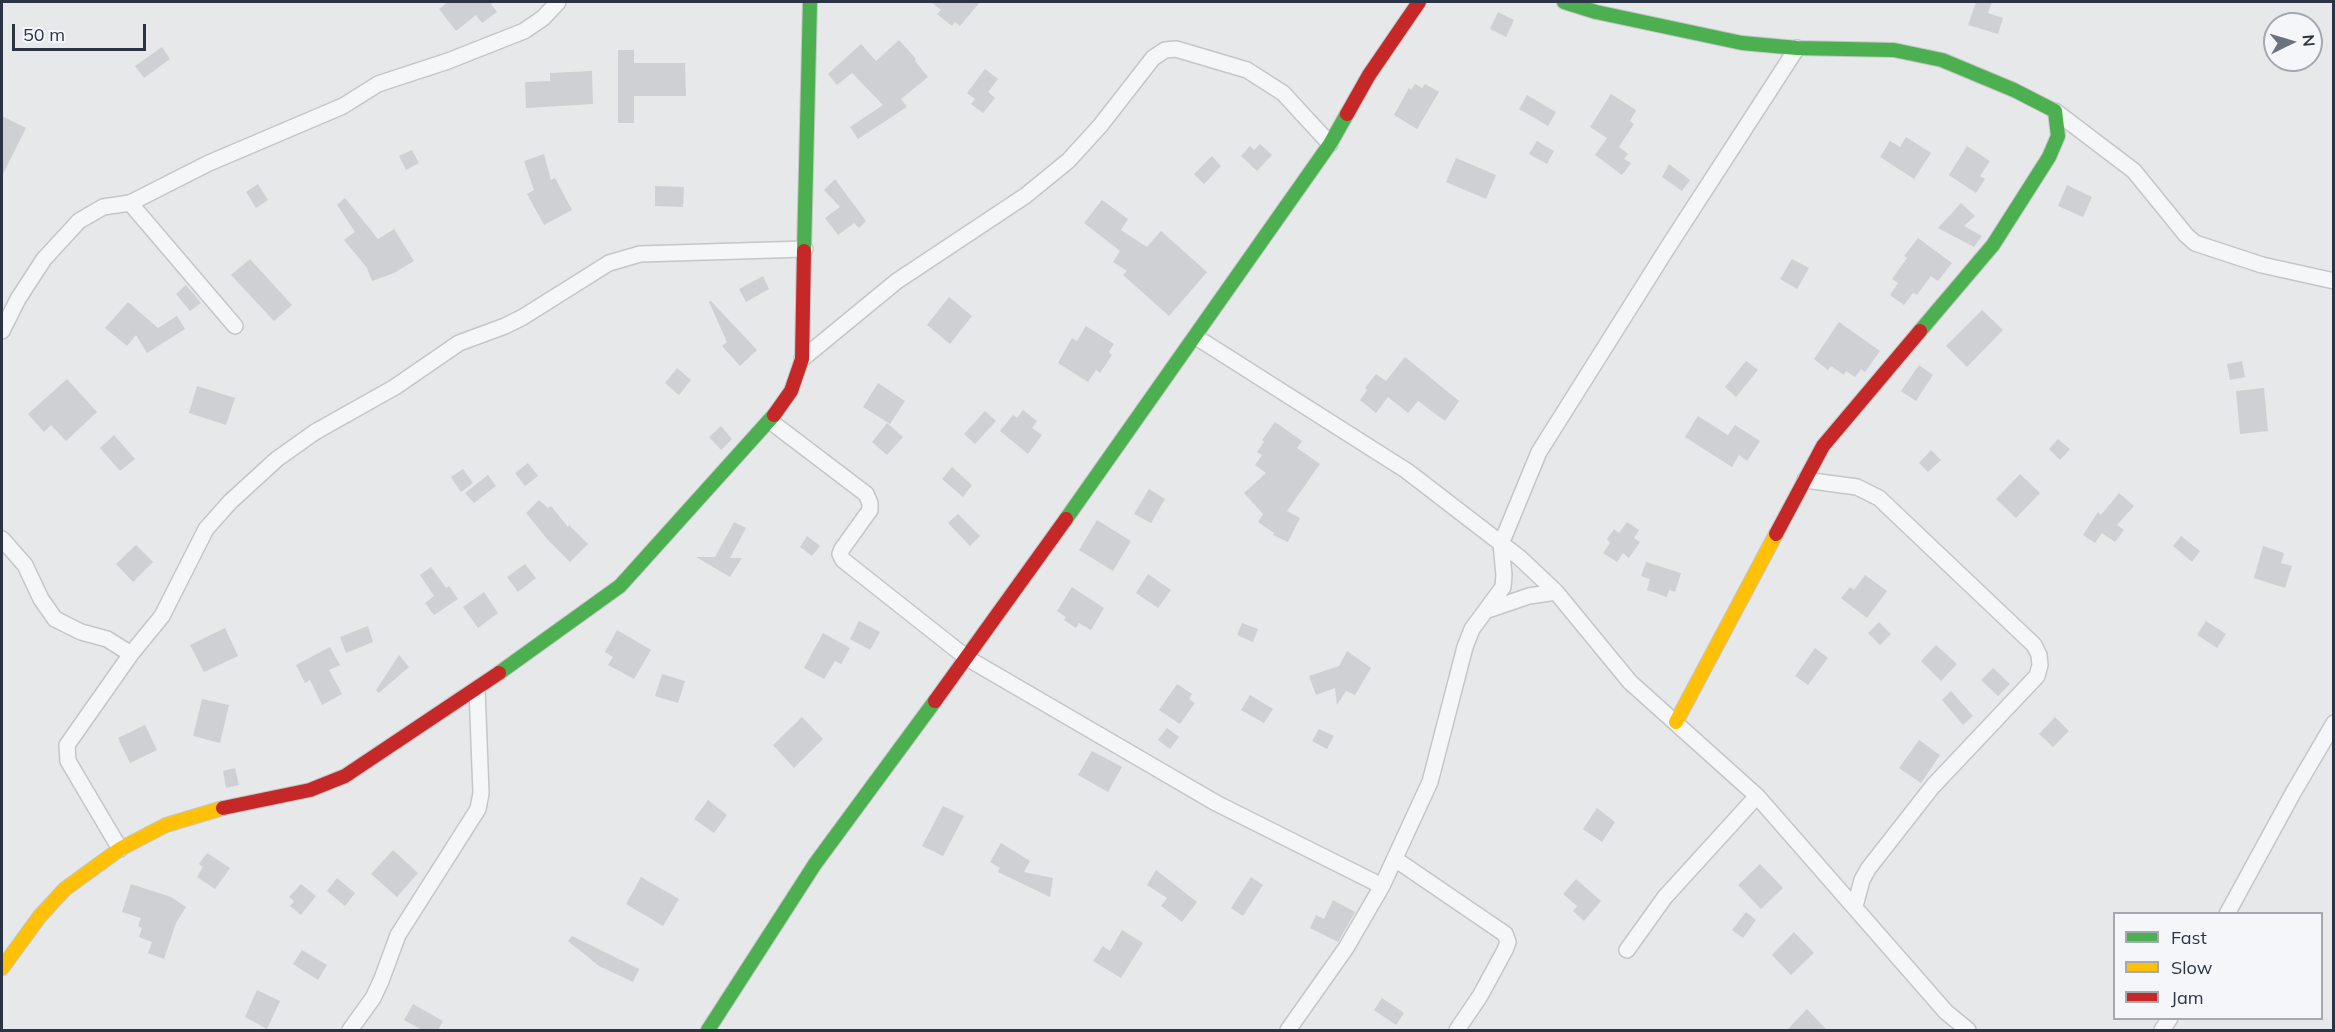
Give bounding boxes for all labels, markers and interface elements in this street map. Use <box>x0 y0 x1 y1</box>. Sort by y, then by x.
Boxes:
scale bar <box>15 12 148 50</box>
north arrow <box>2263 12 2323 72</box>
text: 50 m <box>23 23 65 46</box>
text: N <box>2298 34 2319 48</box>
legend <box>2113 912 2323 1020</box>
text: Fast <box>2171 926 2207 949</box>
text: Slow <box>2171 956 2212 979</box>
text: Jam <box>2171 986 2204 1009</box>

